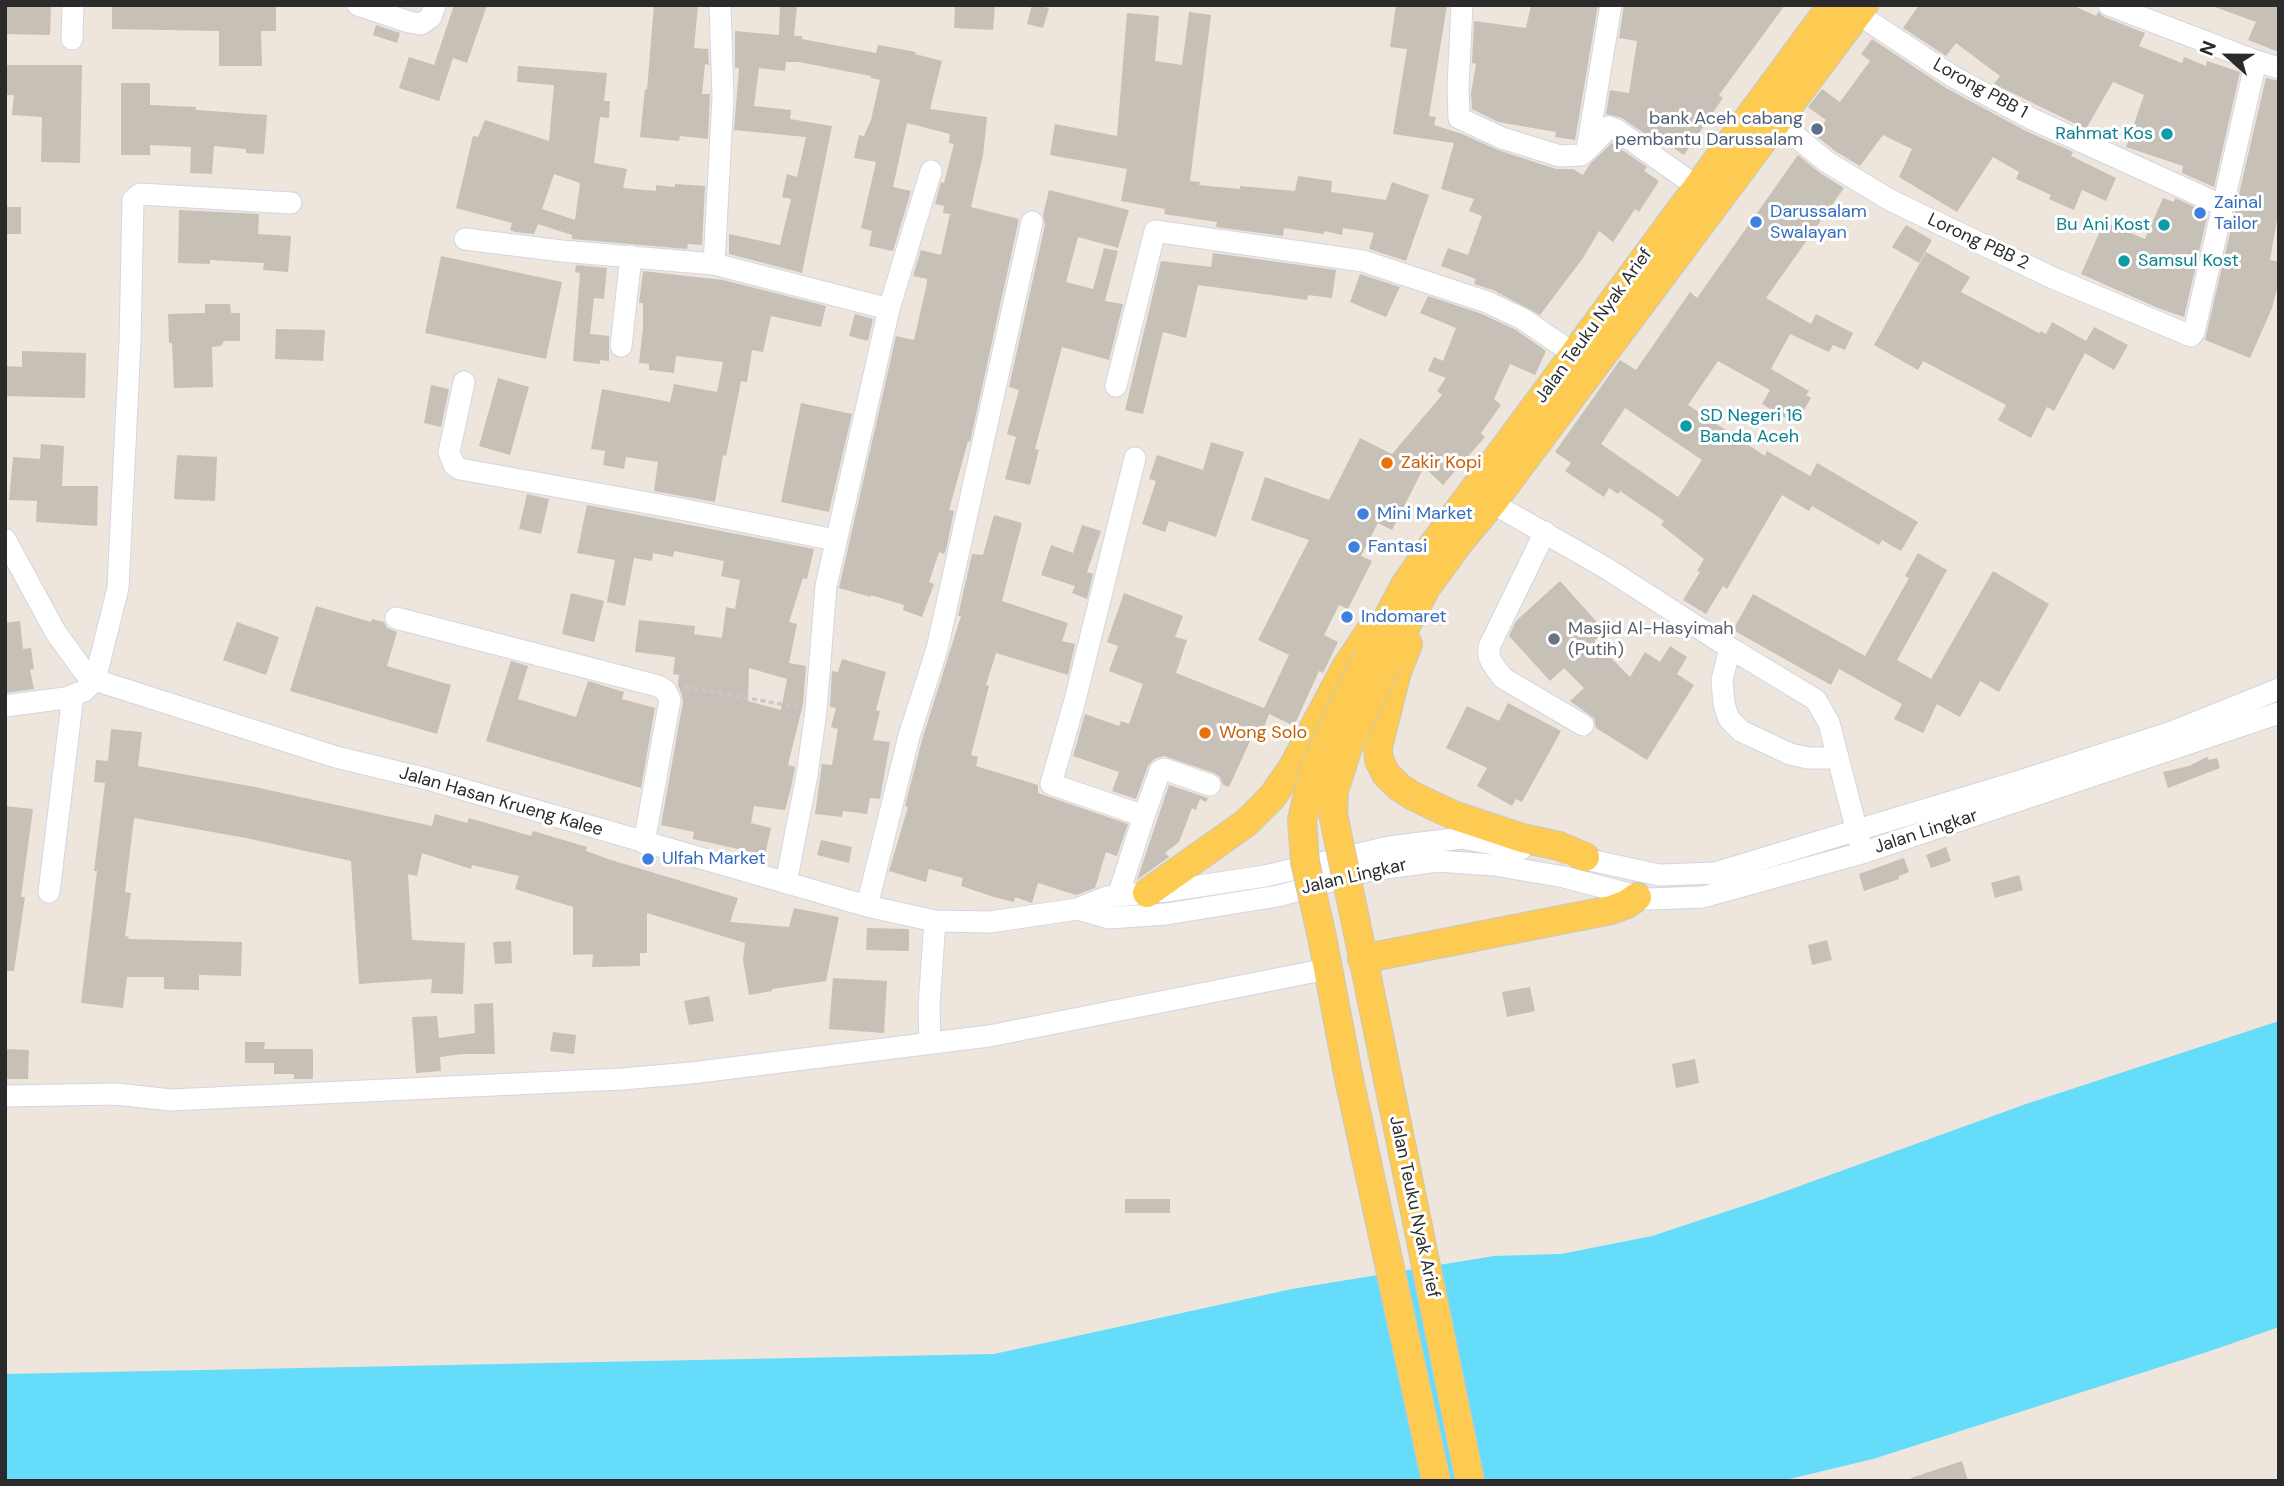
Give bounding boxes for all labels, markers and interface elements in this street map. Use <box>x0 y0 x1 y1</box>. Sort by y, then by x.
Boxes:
north arrow <box>2193 21 2263 91</box>
text: N <box>2194 37 2222 59</box>
street label: Lorong PBB 1 <box>1929 54 2031 124</box>
place label: bank Aceh cabang pembantu Darussalam <box>1615 108 1803 150</box>
marker: bank Aceh cabang pembantu Darussalam <box>1809 121 1825 137</box>
place label: Rahmat Kos <box>2055 123 2153 145</box>
marker: Rahmat Kos <box>2159 126 2175 142</box>
place label: Zainal Tailor <box>2214 192 2262 234</box>
place label: Darussalam Swalayan <box>1770 201 1867 244</box>
marker: Zainal Tailor <box>2192 205 2208 221</box>
street label: Lorong PBB 2 <box>1924 209 2032 275</box>
marker: Darussalam Swalayan <box>1748 214 1764 230</box>
place label: Bu Ani Kost <box>2056 214 2150 236</box>
marker: Bu Ani Kost <box>2156 217 2172 233</box>
street label: Jalan Teuku Nyak Arief <box>1531 245 1657 407</box>
place label: Samsul Kost <box>2138 250 2239 272</box>
marker: Samsul Kost <box>2116 253 2132 269</box>
place label: SD Negeri 16 Banda Aceh <box>1700 405 1803 448</box>
marker: SD Negeri 16 Banda Aceh <box>1678 418 1694 434</box>
place label: Zakir Kopi <box>1401 452 1482 474</box>
marker: Zakir Kopi <box>1379 455 1395 471</box>
place label: Mini Market <box>1377 503 1473 525</box>
marker: Mini Market <box>1355 506 1371 522</box>
place label: Fantasi <box>1368 536 1427 558</box>
marker: Fantasi <box>1346 539 1362 555</box>
place label: Indomaret <box>1361 606 1447 628</box>
marker: Indomaret <box>1339 609 1355 625</box>
place label: Masjid Al-Hasyimah (Putih) <box>1568 618 1734 660</box>
marker: Masjid Al-Hasyimah (Putih) <box>1546 631 1562 647</box>
place label: Wong Solo <box>1219 722 1307 744</box>
marker: Wong Solo <box>1197 725 1213 741</box>
street label: Jalan Hasan Krueng Kalee <box>397 763 605 841</box>
street label: Jalan Lingkar <box>1872 805 1980 859</box>
place label: Ulfah Market <box>662 848 765 870</box>
marker: Ulfah Market <box>640 851 656 867</box>
street label: Jalan Lingkar <box>1299 854 1409 900</box>
street label: Jalan Teuku Nyak Arief <box>1384 1114 1444 1300</box>

